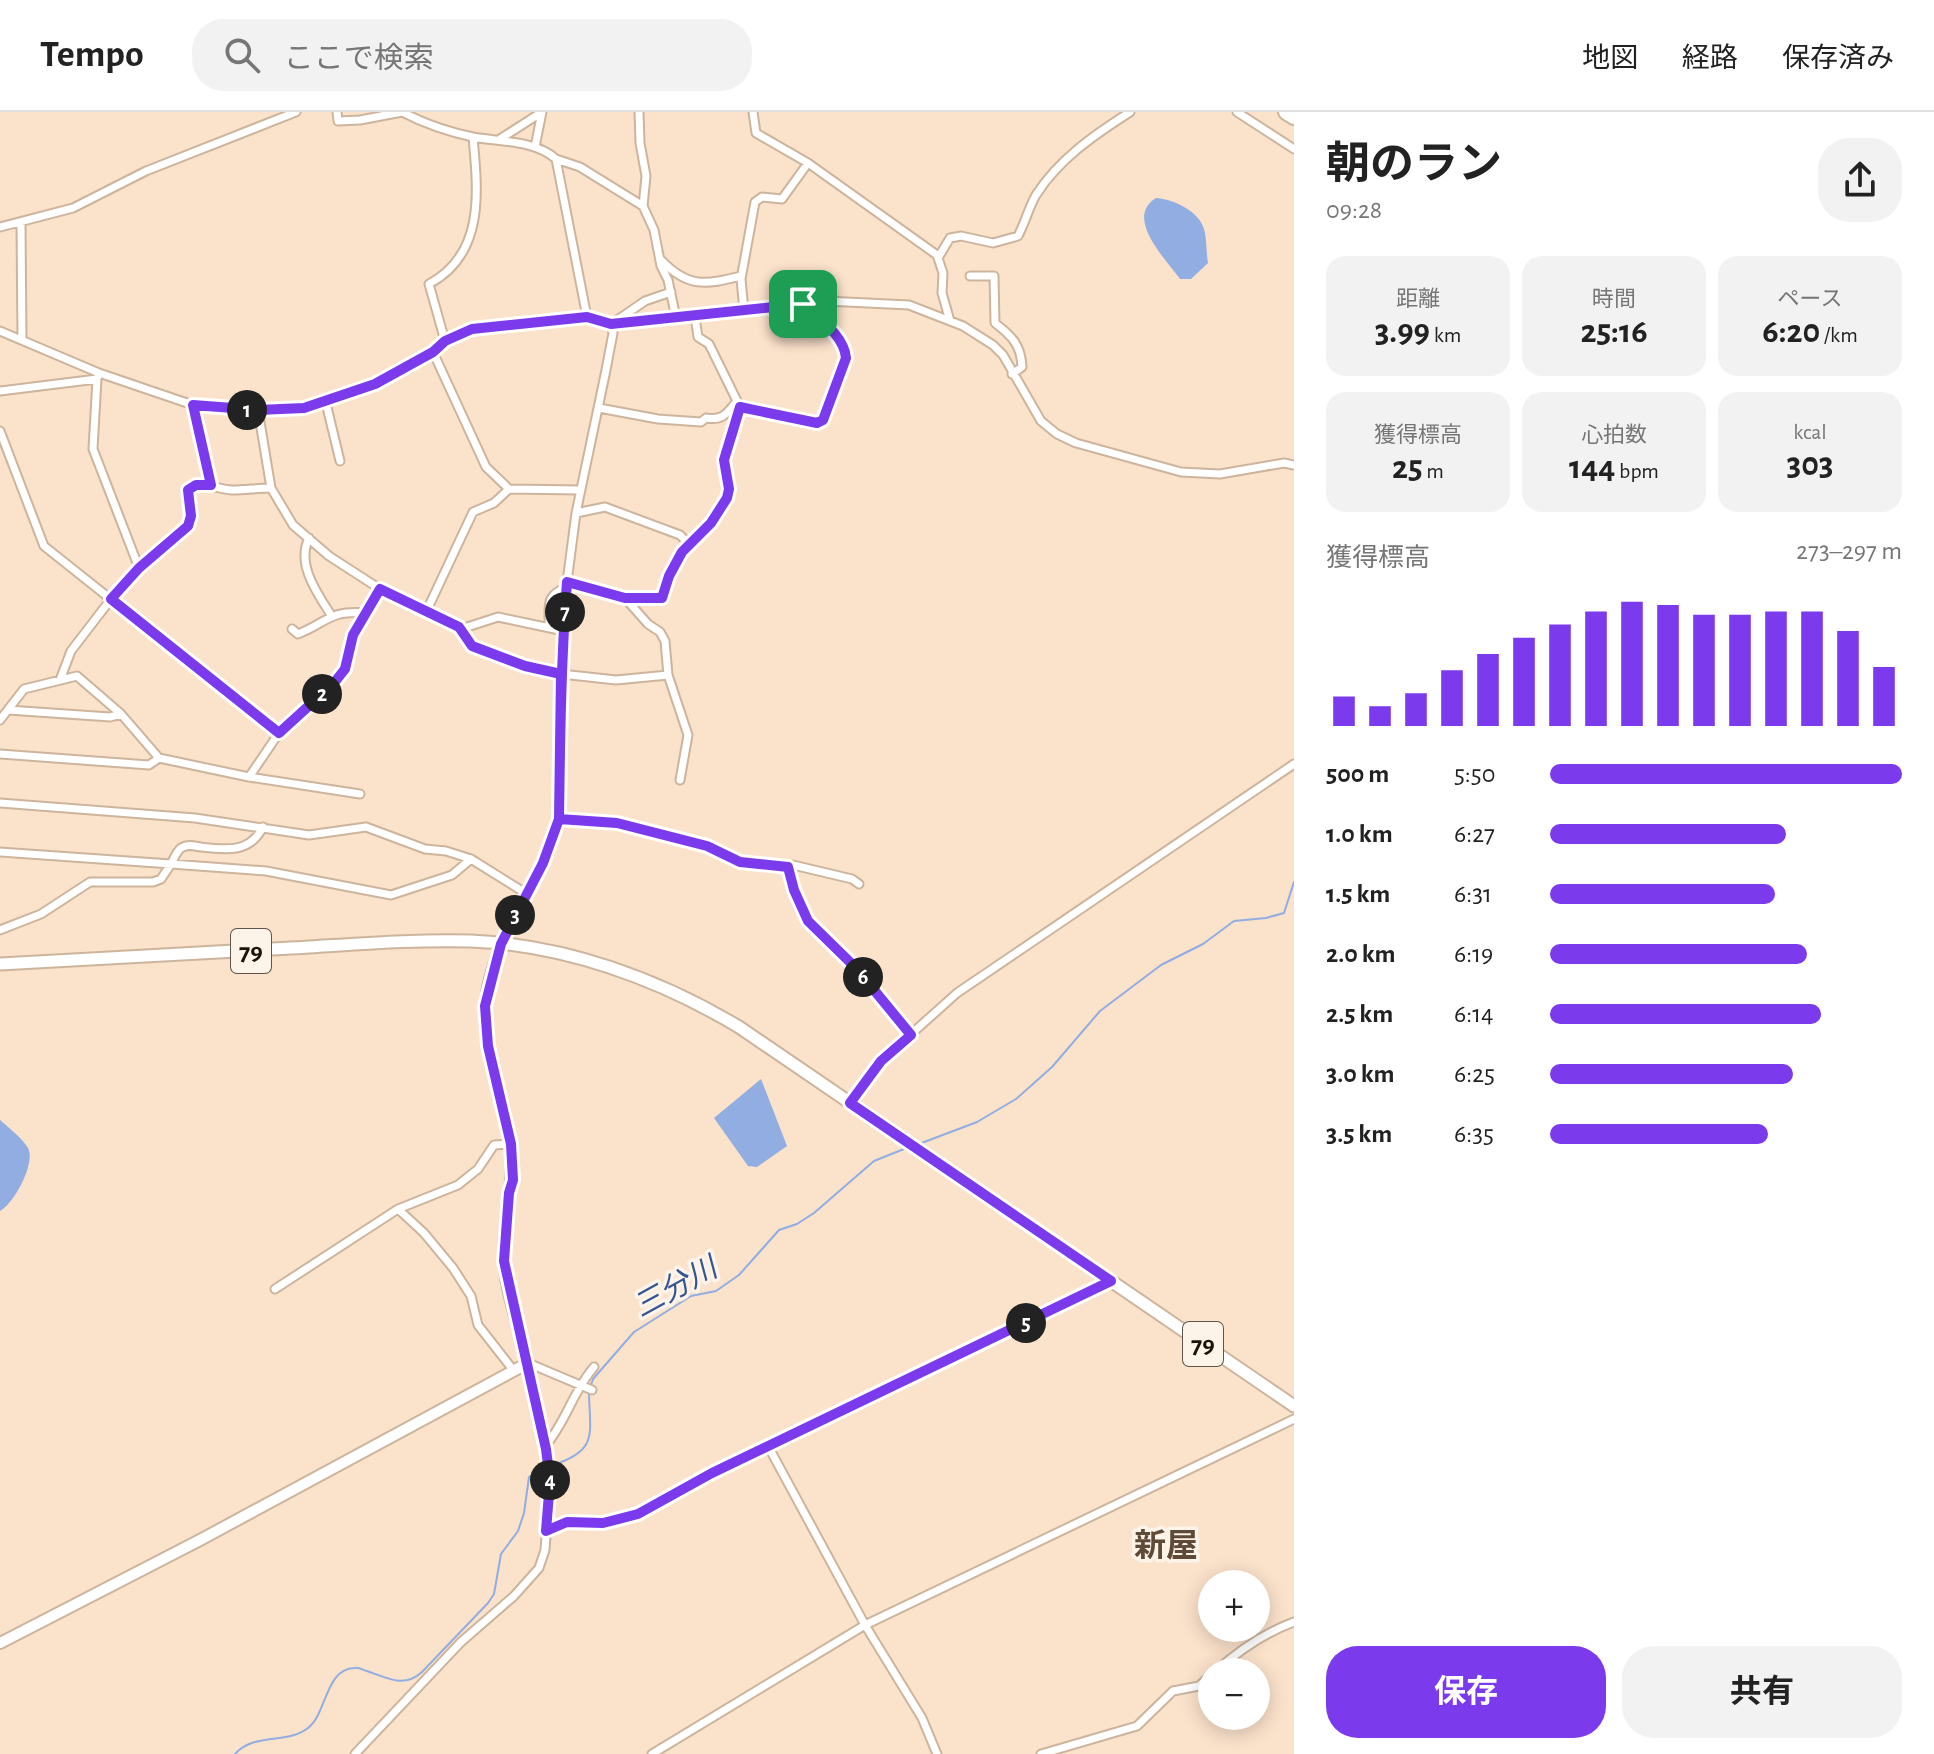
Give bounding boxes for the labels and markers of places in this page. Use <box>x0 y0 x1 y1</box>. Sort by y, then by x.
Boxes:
pin <box>769 270 837 338</box>
pin: 1 <box>227 390 267 430</box>
pin: 7 <box>545 592 585 632</box>
pin: 2 <box>302 674 342 714</box>
pin: 3 <box>495 895 535 935</box>
pin: 6 <box>843 957 883 997</box>
pin: 5 <box>1006 1303 1046 1343</box>
pin: 4 <box>530 1460 570 1500</box>

